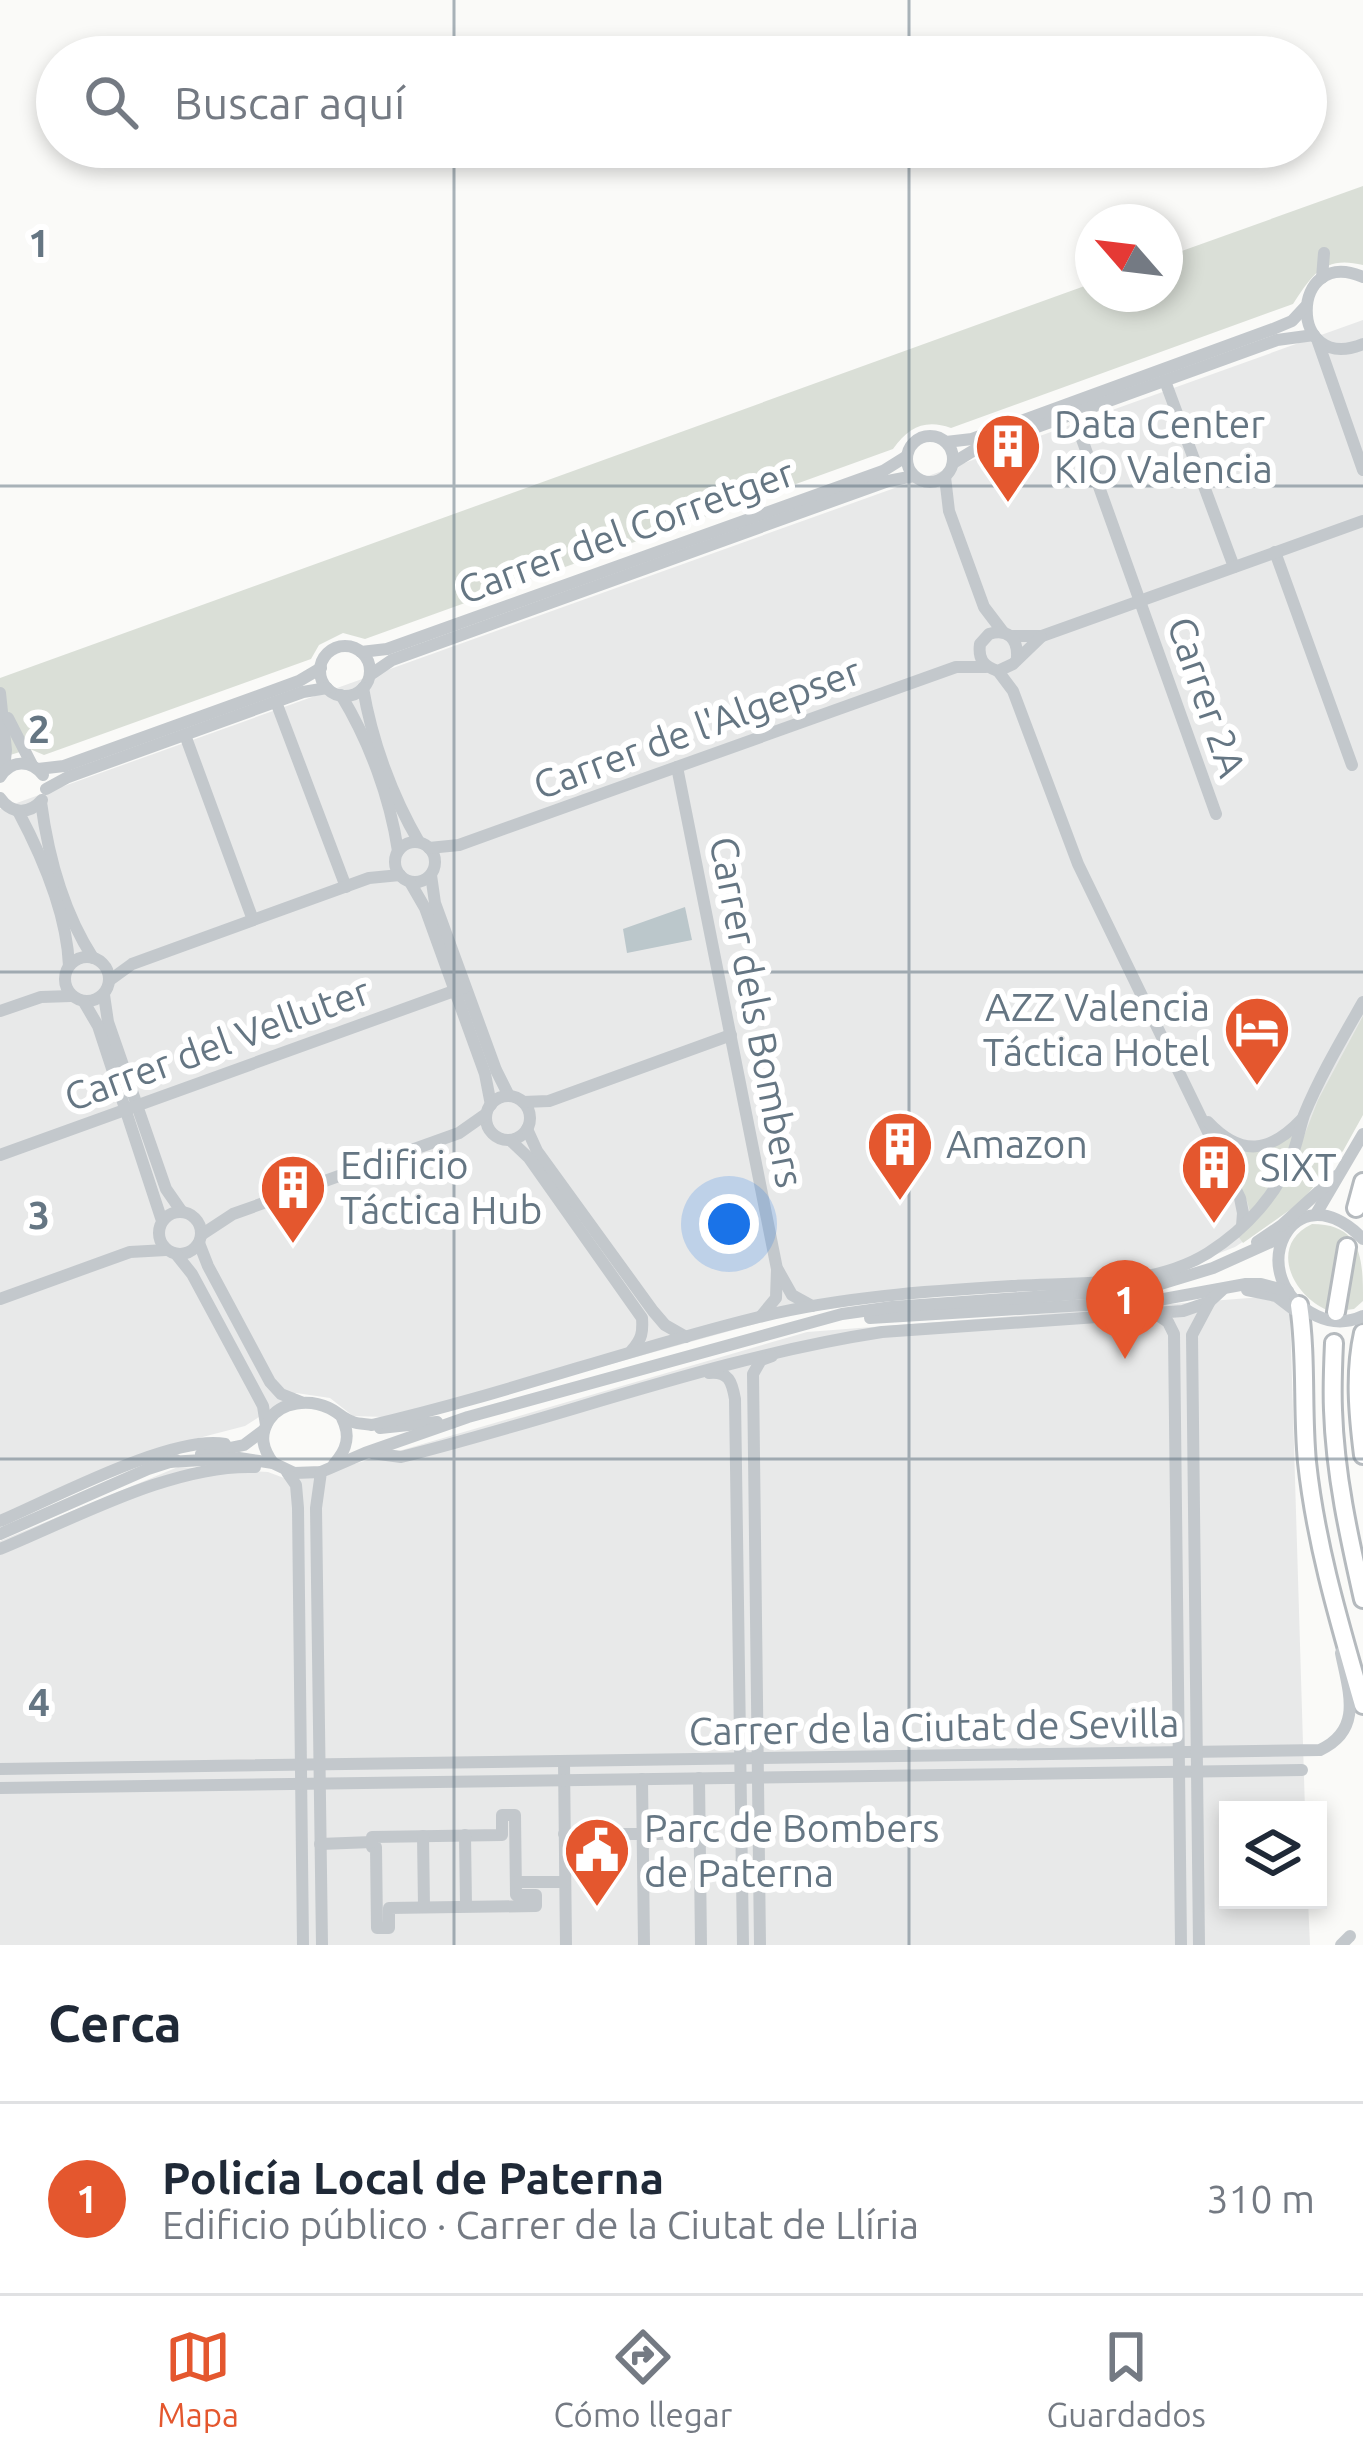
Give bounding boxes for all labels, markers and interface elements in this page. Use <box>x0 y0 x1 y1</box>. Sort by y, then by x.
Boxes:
search box <box>36 36 1327 168</box>
icon: search <box>78 69 144 135</box>
text: Buscar aquí <box>174 77 405 128</box>
north arrow <box>1075 204 1183 312</box>
text: 1 <box>28 221 50 264</box>
place label: Data Center KIO Valencia <box>1054 402 1273 490</box>
building icon: Data Center KIO Valencia <box>973 411 1043 505</box>
street label: Carrer del Corretger <box>452 450 800 611</box>
street label: Carrer 2A <box>1160 611 1255 782</box>
street label: Carrer de l'Algepser <box>528 648 866 807</box>
text: 2 <box>28 707 50 750</box>
street label: Carrer dels Bombers <box>702 833 813 1191</box>
street label: Carrer del Velluter <box>58 968 375 1119</box>
place label: AZZ Valencia Táctica Hotel <box>983 985 1210 1073</box>
hotel icon: AZZ Valencia Táctica Hotel <box>1222 994 1292 1088</box>
building icon: Amazon <box>865 1109 935 1203</box>
place label: Amazon <box>946 1122 1088 1165</box>
building icon: SIXT <box>1179 1132 1249 1226</box>
place label: Edificio Táctica Hub <box>340 1143 542 1231</box>
place label: SIXT <box>1260 1145 1337 1188</box>
building icon: Edificio Táctica Hub <box>258 1152 328 1246</box>
text: 3 <box>28 1193 50 1236</box>
your location <box>699 1194 759 1254</box>
pin: 1 <box>1086 1260 1164 1359</box>
text: 4 <box>28 1680 50 1723</box>
street label: Carrer de la Ciutat de Sevilla <box>688 1701 1180 1752</box>
map controls <box>1219 1801 1327 1909</box>
button: layers <box>1219 1801 1327 1909</box>
place label: Parc de Bombers de Paterna <box>644 1806 939 1894</box>
public building icon: Parc de Bombers de Paterna <box>562 1815 632 1909</box>
text: Cerca <box>48 1994 182 2052</box>
text: Policía Local de Paterna <box>162 2152 664 2203</box>
text: 1 <box>76 2177 98 2220</box>
text: 310 m <box>1206 2177 1315 2220</box>
text: Edificio público · Carrer de la Ciutat de Llíria <box>162 2203 919 2246</box>
tab: Mapa <box>157 2324 239 2433</box>
tab: Cómo llegar <box>553 2324 732 2433</box>
tab: Guardados <box>1046 2324 1206 2433</box>

